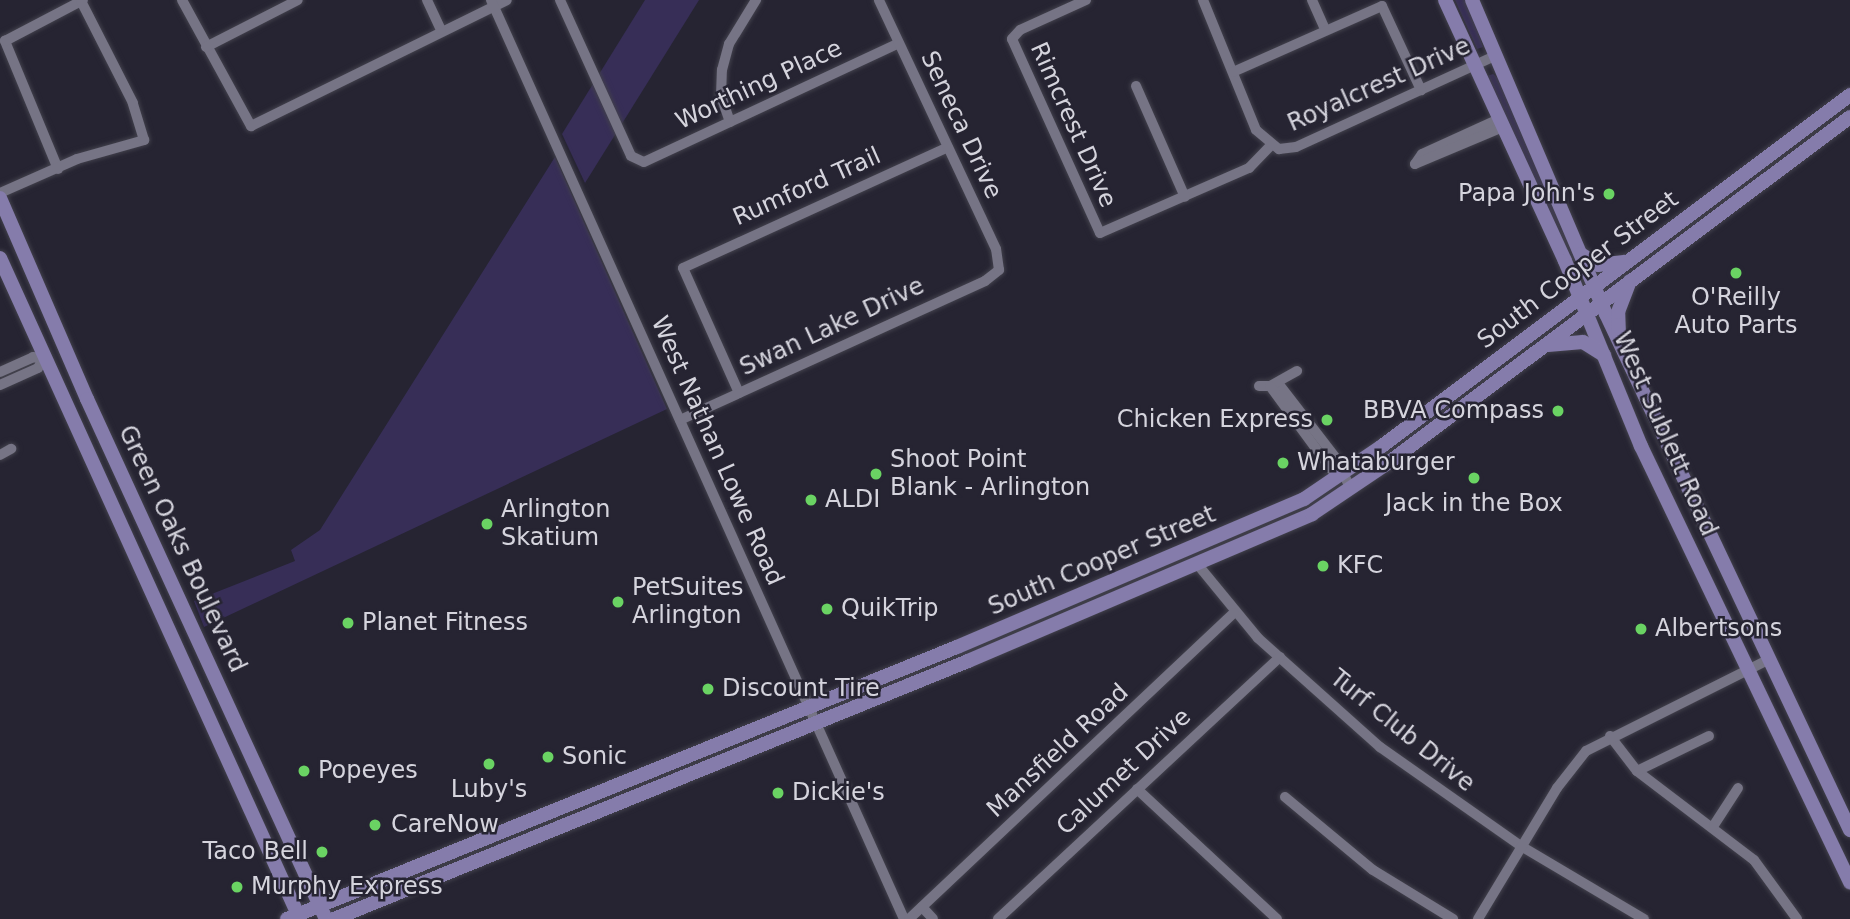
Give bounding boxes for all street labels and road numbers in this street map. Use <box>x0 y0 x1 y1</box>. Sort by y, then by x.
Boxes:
street label: Royalcrest Drive <box>1283 32 1475 138</box>
street label: Worthing Place <box>671 34 847 136</box>
street label: Rimcrest Drive <box>1024 38 1122 212</box>
street label: Seneca Drive <box>914 47 1008 203</box>
street label: Rumford Trail <box>729 142 885 232</box>
street label: South Cooper Street <box>1472 185 1684 355</box>
street label: Swan Lake Drive <box>735 272 929 382</box>
street label: West Nathan Lowe Road <box>645 312 789 590</box>
street label: West Sublett Road <box>1607 327 1723 541</box>
street label: Green Oaks Boulevard <box>112 421 252 677</box>
street label: South Cooper Street <box>984 500 1220 622</box>
street label: Turf Club Drive <box>1324 664 1480 798</box>
street label: Mansfield Road <box>981 678 1135 824</box>
street label: Calumet Drive <box>1051 703 1197 841</box>

